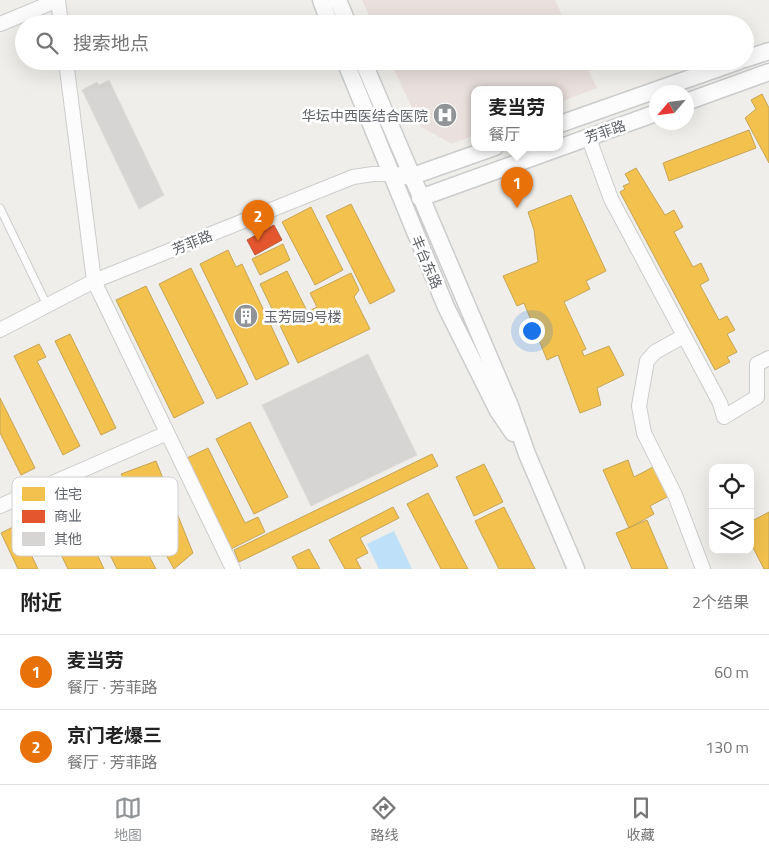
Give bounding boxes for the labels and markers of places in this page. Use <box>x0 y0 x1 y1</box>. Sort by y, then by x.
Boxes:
hospital icon: 华坛中西医结合医院 <box>432 102 458 128</box>
place label: 华坛中西医结合医院 <box>302 105 428 126</box>
pin: 1 <box>501 167 533 208</box>
pin: 2 <box>242 200 274 241</box>
building icon: 玉芳园9号楼 <box>233 303 259 329</box>
place label: 玉芳园9号楼 <box>264 306 342 327</box>

